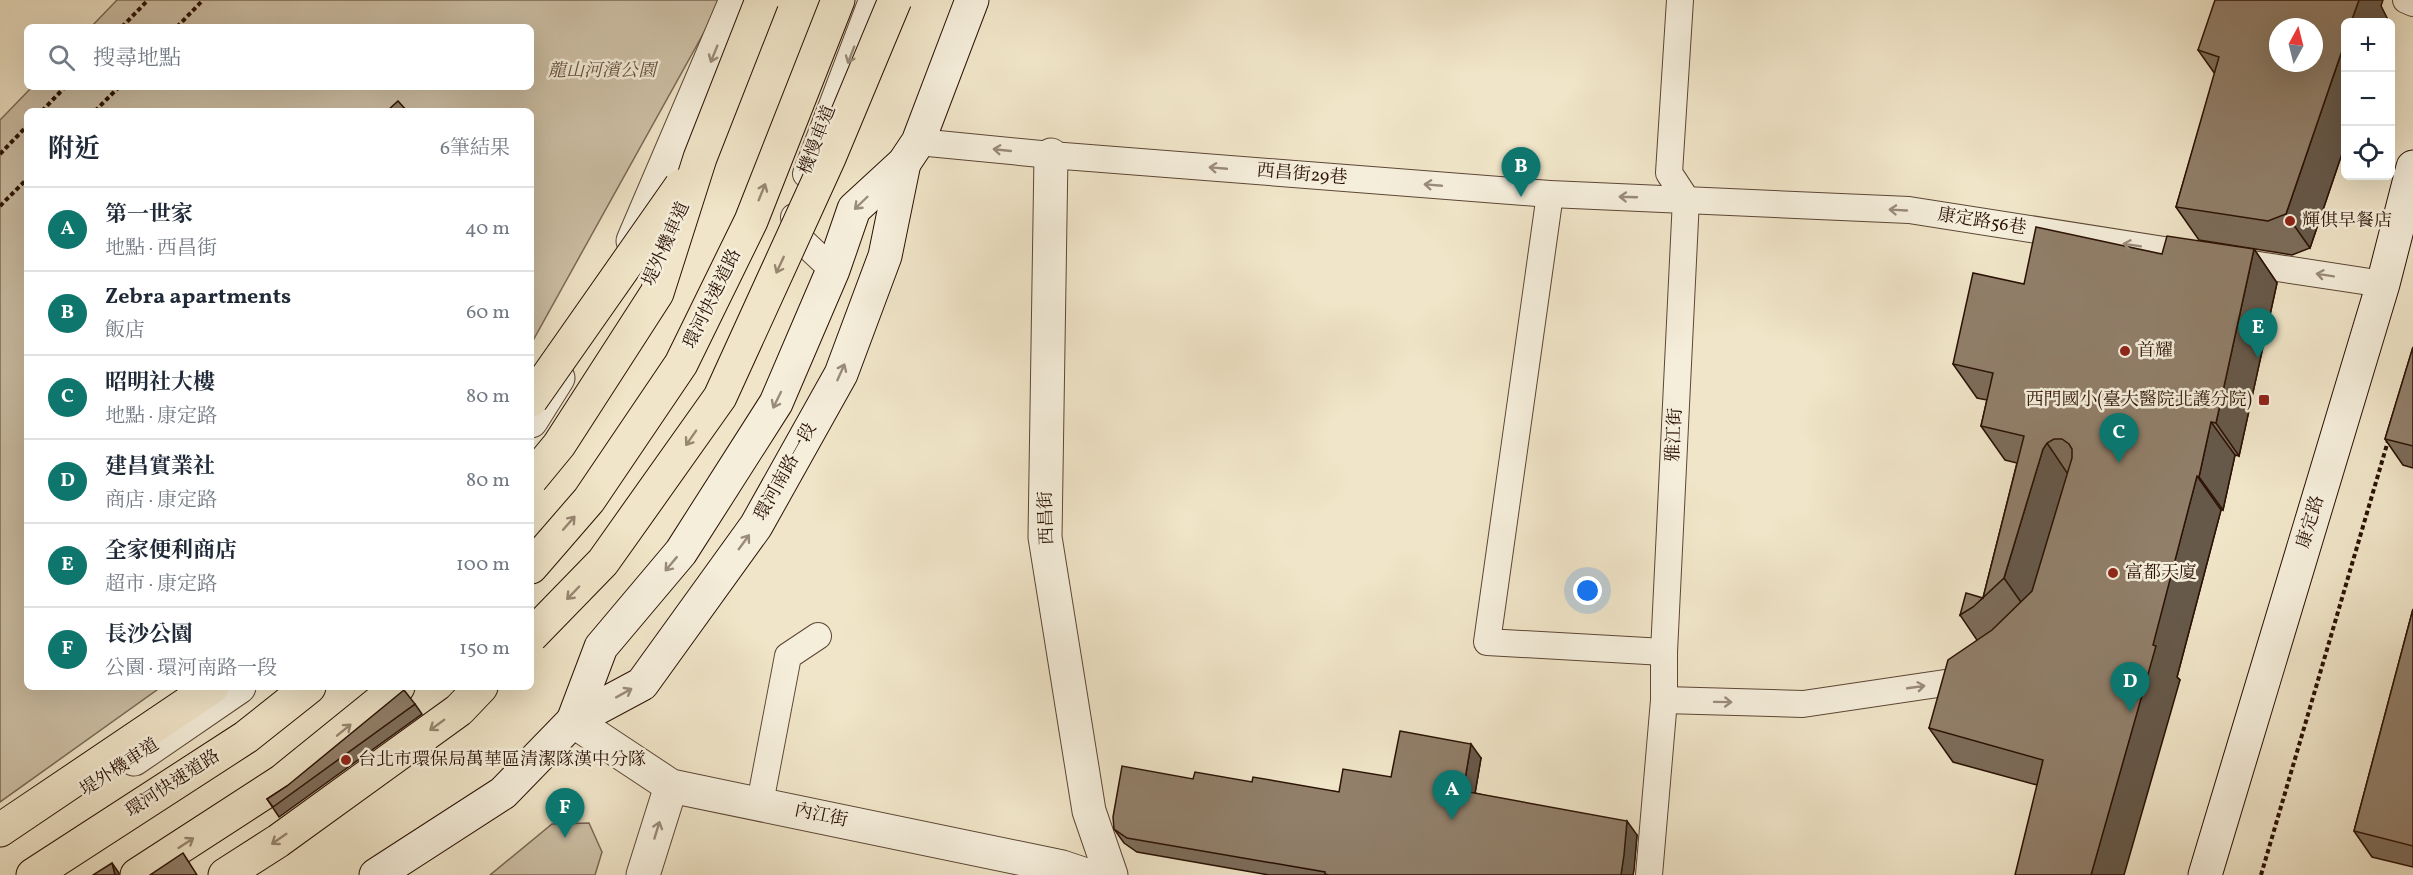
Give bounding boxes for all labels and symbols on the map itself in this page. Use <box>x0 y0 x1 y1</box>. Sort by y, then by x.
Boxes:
north arrow <box>2269 18 2323 72</box>
one-way arrow <box>708 45 719 63</box>
one-way arrow <box>845 45 856 64</box>
park label: 龍山河濱公園 <box>548 59 659 84</box>
street label: 機慢車道 <box>793 102 843 178</box>
one-way arrow <box>993 144 1013 155</box>
pin: B <box>1502 148 1540 197</box>
street label: 西昌街29巷 <box>1256 159 1348 191</box>
one-way arrow <box>1208 162 1228 173</box>
one-way arrow <box>1423 179 1443 190</box>
one-way arrow <box>757 184 768 202</box>
one-way arrow <box>1618 191 1638 203</box>
one-way arrow <box>854 195 869 210</box>
street label: 堤外機車道 <box>637 198 697 290</box>
street label: 康定路56巷 <box>1936 203 2028 241</box>
one-way arrow <box>1888 204 1908 215</box>
place label: 輝倛早餐店 <box>2302 209 2392 234</box>
marker: 輝倛早餐店 <box>2283 214 2297 228</box>
one-way arrow <box>2123 239 2143 250</box>
street label: 環河快速道路 <box>678 245 748 353</box>
one-way arrow <box>774 256 785 274</box>
one-way arrow <box>2315 270 2335 281</box>
pin: E <box>2238 308 2278 358</box>
place label: 首耀 <box>2137 339 2173 364</box>
marker: 首耀 <box>2118 344 2132 358</box>
one-way arrow <box>835 364 847 382</box>
place label: 西門國小(臺大醫院北護分院) <box>2026 388 2252 413</box>
one-way arrow <box>770 391 782 409</box>
marker: 西門國小(臺大醫院北護分院) <box>2257 393 2271 407</box>
street label: 雅江街 <box>1661 407 1689 463</box>
pin: C <box>2100 414 2138 463</box>
street label: 環河南路一段 <box>749 419 823 525</box>
one-way arrow <box>685 430 697 446</box>
street label: 西昌街 <box>1034 491 1060 545</box>
street label: 康定路 <box>2291 493 2331 551</box>
one-way arrow <box>563 515 576 531</box>
one-way arrow <box>738 534 750 550</box>
one-way arrow <box>665 556 678 572</box>
place label: 富都天廈 <box>2125 561 2197 586</box>
marker: 富都天廈 <box>2106 566 2120 580</box>
your location <box>1573 576 1602 605</box>
one-way arrow <box>566 585 580 600</box>
pin: D <box>2110 662 2150 712</box>
one-way arrow <box>1906 682 1926 693</box>
one-way arrow <box>615 687 633 698</box>
one-way arrow <box>1712 696 1732 708</box>
one-way arrow <box>430 719 446 732</box>
one-way arrow <box>336 724 352 737</box>
street label: 堤外機車道 <box>75 733 165 803</box>
street label: 環河快速道路 <box>121 744 225 824</box>
place label: 台北市環保局萬華區清潔隊漢中分隊 <box>358 748 646 773</box>
marker: 台北市環保局萬華區清潔隊漢中分隊 <box>339 753 353 767</box>
pin: A <box>1432 770 1472 820</box>
pin: F <box>546 788 584 838</box>
street label: 內江街 <box>792 798 850 834</box>
one-way arrow <box>652 821 663 840</box>
one-way arrow <box>272 833 288 845</box>
one-way arrow <box>177 837 194 849</box>

